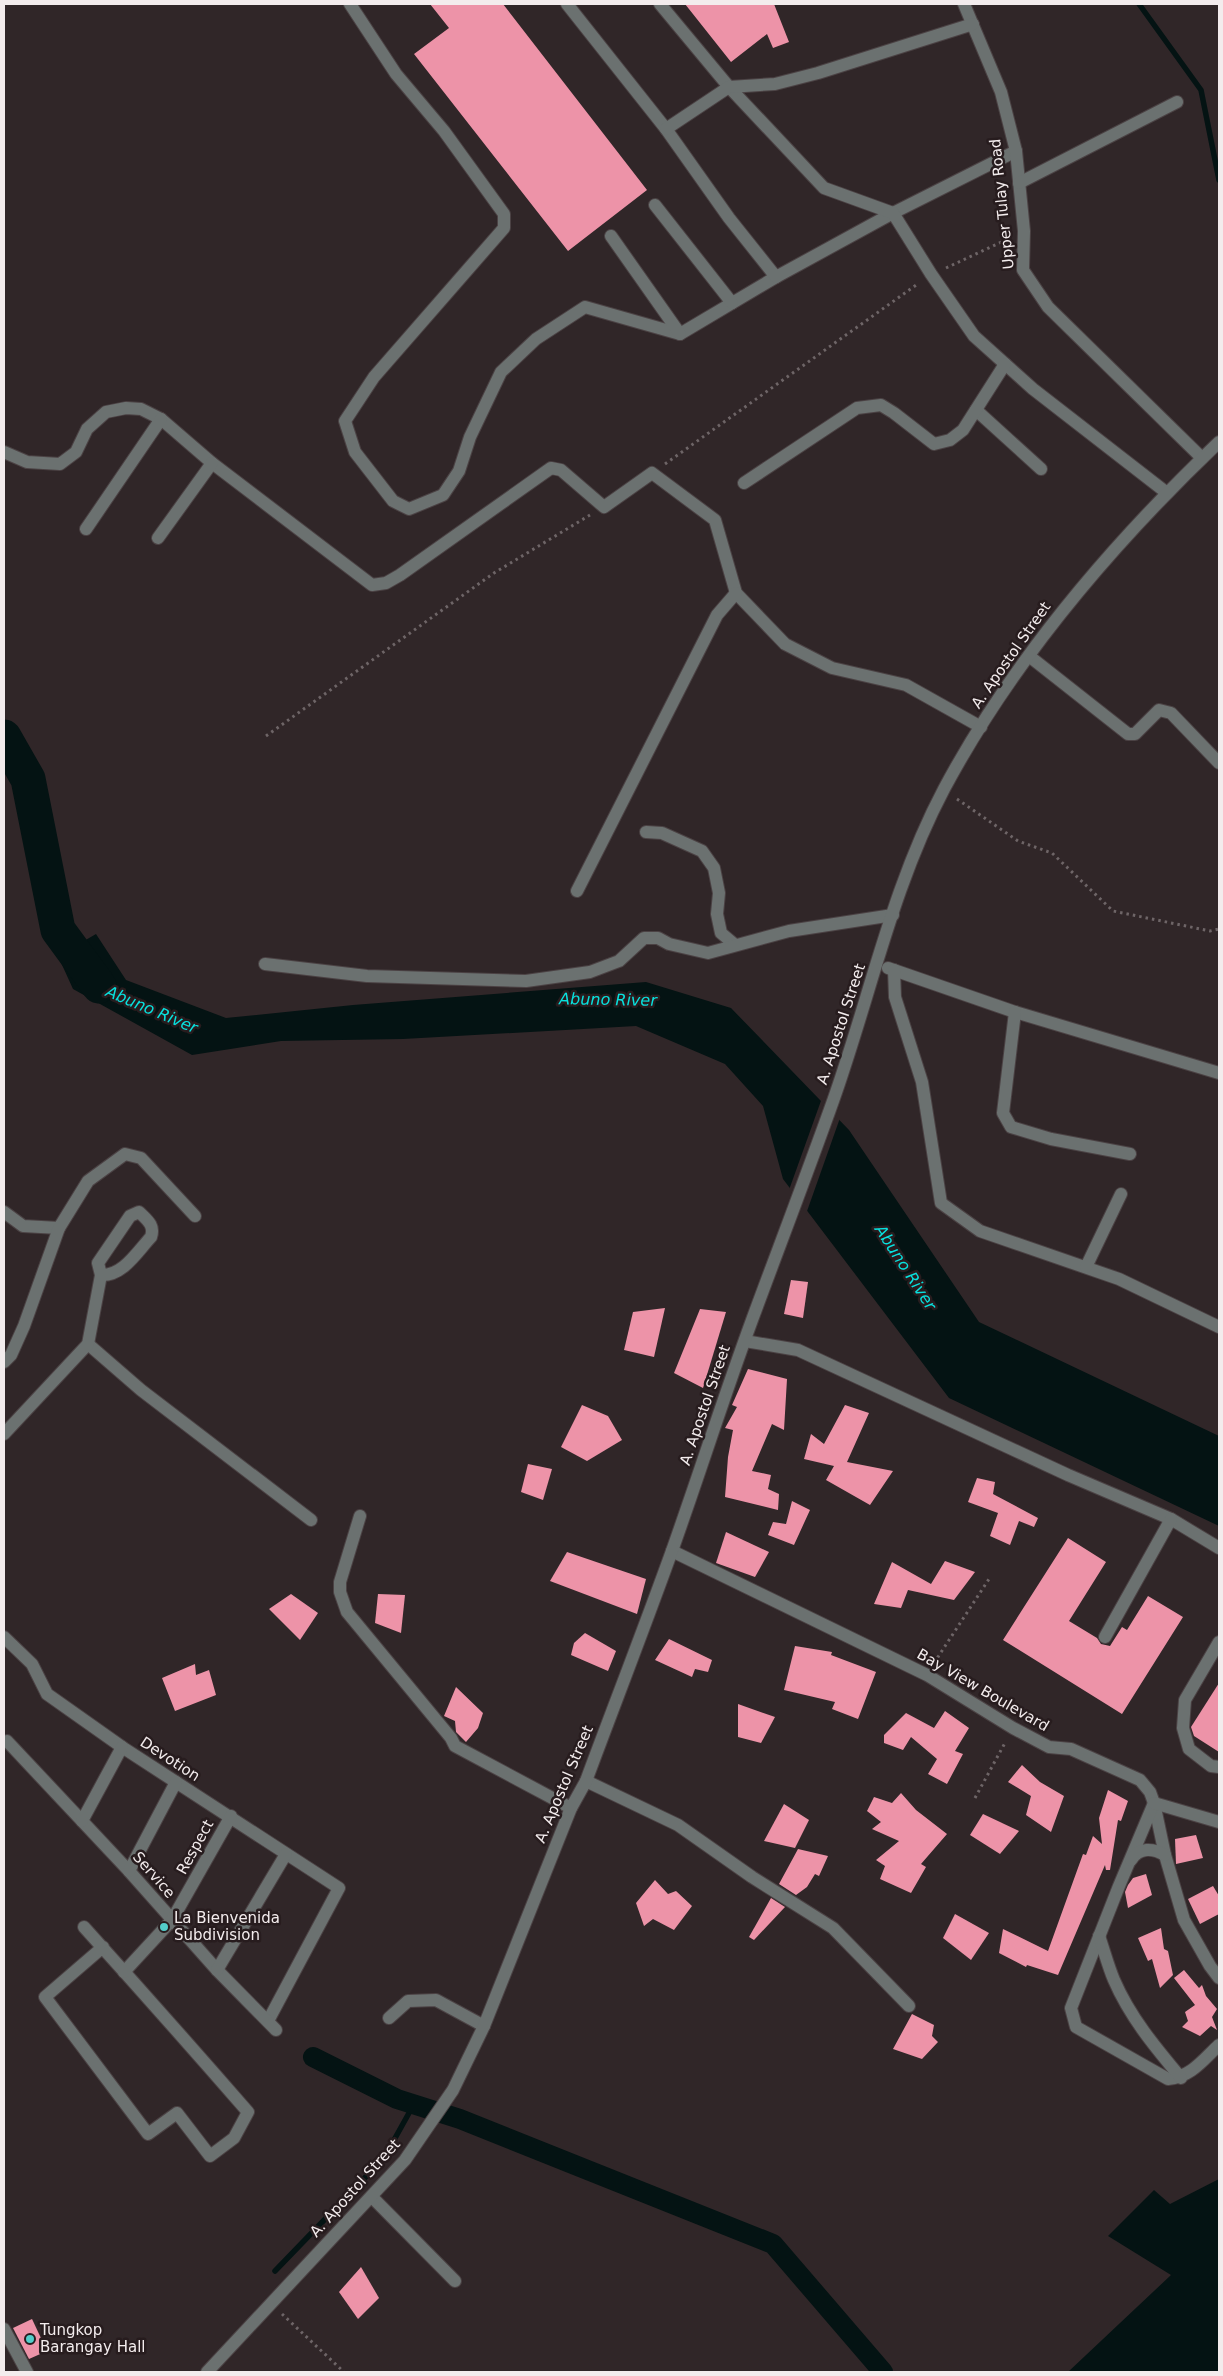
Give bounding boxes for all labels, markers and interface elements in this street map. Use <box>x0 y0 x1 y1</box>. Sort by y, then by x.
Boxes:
street label: Upper Tulay Road <box>986 138 1018 270</box>
street label: A. Apostol Street <box>968 598 1055 712</box>
street label: A. Apostol Street <box>813 961 869 1087</box>
water label: Abuno River <box>102 981 202 1038</box>
water label: Abuno River <box>558 989 658 1010</box>
water label: Abuno River <box>870 1220 941 1315</box>
street label: A. Apostol Street <box>676 1342 734 1467</box>
street label: Bay View Boulevard <box>914 1645 1052 1735</box>
street label: A. Apostol Street <box>531 1722 597 1845</box>
street label: Devotion <box>137 1733 203 1785</box>
street label: Respect <box>173 1816 217 1877</box>
street label: Service <box>129 1848 179 1902</box>
place label: La Bienvenida Subdivision <box>174 1909 280 1944</box>
marker: La Bienvenida Subdivision <box>158 1921 170 1933</box>
street label: A. Apostol Street <box>306 2135 404 2241</box>
place label: Tungkop Barangay Hall <box>39 2321 146 2356</box>
marker: Tungkop Barangay Hall <box>24 2333 36 2345</box>

